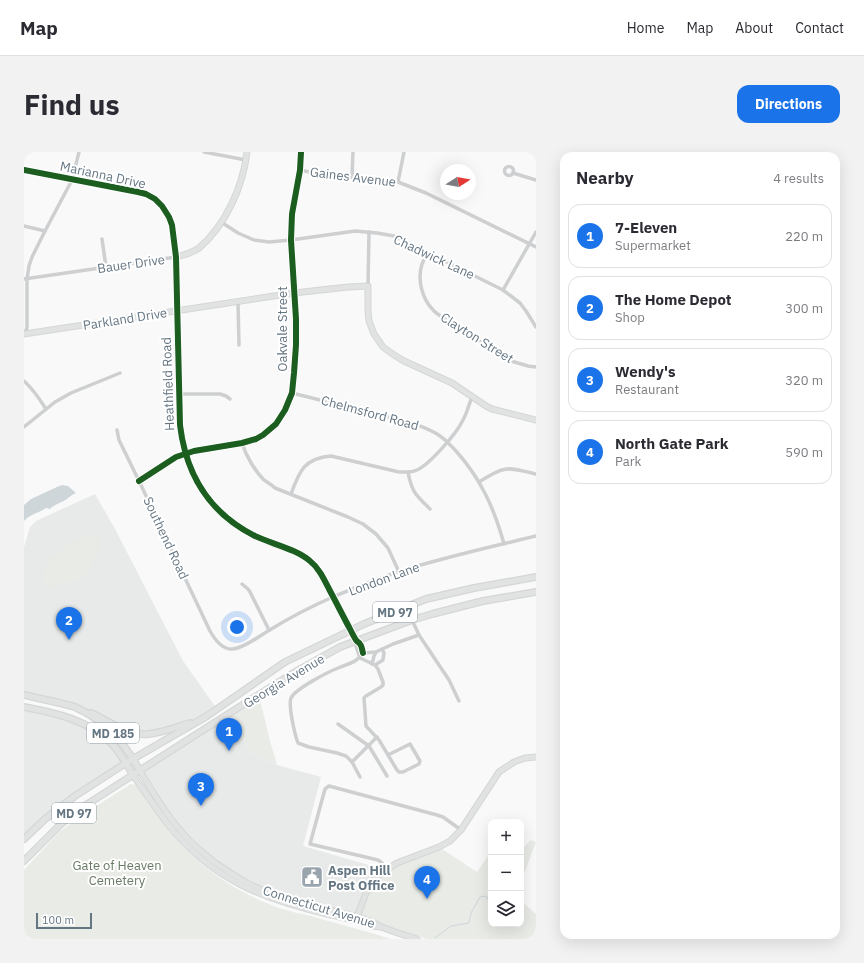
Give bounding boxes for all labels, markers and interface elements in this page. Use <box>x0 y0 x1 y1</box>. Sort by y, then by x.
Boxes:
text: Map <box>20 16 58 40</box>
text: Home <box>627 19 664 37</box>
text: Map <box>686 19 713 37</box>
text: About <box>735 19 773 37</box>
text: Contact <box>795 19 844 37</box>
button: Directions <box>737 85 840 123</box>
text: Find us <box>24 86 120 123</box>
street label: Marianna Drive <box>58 158 148 192</box>
street label: Gaines Avenue <box>309 163 397 191</box>
north arrow <box>440 164 476 200</box>
text: Nearby <box>576 167 634 189</box>
text: 4 results <box>773 170 824 187</box>
text: 7-Eleven <box>615 218 677 237</box>
text: 1 <box>586 228 594 245</box>
text: 220 m <box>785 228 823 245</box>
street label: Chadwick Lane <box>391 231 477 283</box>
text: Supermarket <box>615 237 691 254</box>
street label: Bauer Drive <box>96 251 166 277</box>
street label: Oakvale Street <box>274 286 291 372</box>
text: The Home Depot <box>615 290 732 309</box>
text: 2 <box>586 300 594 317</box>
text: 300 m <box>785 300 823 317</box>
street label: Parkland Drive <box>82 304 168 334</box>
street label: Clayton Street <box>437 309 517 367</box>
text: Shop <box>615 309 645 326</box>
street label: Heathfield Road <box>158 337 178 431</box>
text: Wendy's <box>615 362 676 381</box>
text: 3 <box>586 372 594 389</box>
text: 320 m <box>785 372 823 389</box>
text: Restaurant <box>615 381 679 398</box>
street label: Chelmsford Road <box>319 392 421 434</box>
text: North Gate Park <box>615 434 728 453</box>
text: 4 <box>586 444 594 461</box>
text: 590 m <box>785 444 823 461</box>
text: Park <box>615 453 641 470</box>
street label: Southend Road <box>139 494 193 582</box>
street label: London Lane <box>346 558 422 600</box>
road number: MD 97 <box>373 602 417 622</box>
pin: 2 <box>56 607 82 640</box>
your location <box>227 617 247 637</box>
street label: Georgia Avenue <box>240 650 328 712</box>
pin: 1 <box>216 718 242 751</box>
road number: MD 185 <box>87 723 139 743</box>
pin: 3 <box>188 773 214 806</box>
road number: MD 97 <box>52 803 96 823</box>
map controls <box>488 819 524 927</box>
button: + <box>488 819 524 855</box>
button: − <box>488 855 524 891</box>
park label: Gate of Heaven Cemetery <box>72 857 162 889</box>
place label: Aspen Hill Post Office <box>328 862 395 894</box>
public building icon: Aspen Hill Post Office <box>299 864 325 890</box>
pin: 4 <box>414 866 440 899</box>
street label: Connecticut Avenue <box>261 882 377 932</box>
button: layers <box>488 891 524 927</box>
scale bar <box>36 911 92 930</box>
text: 100 m <box>42 913 74 927</box>

